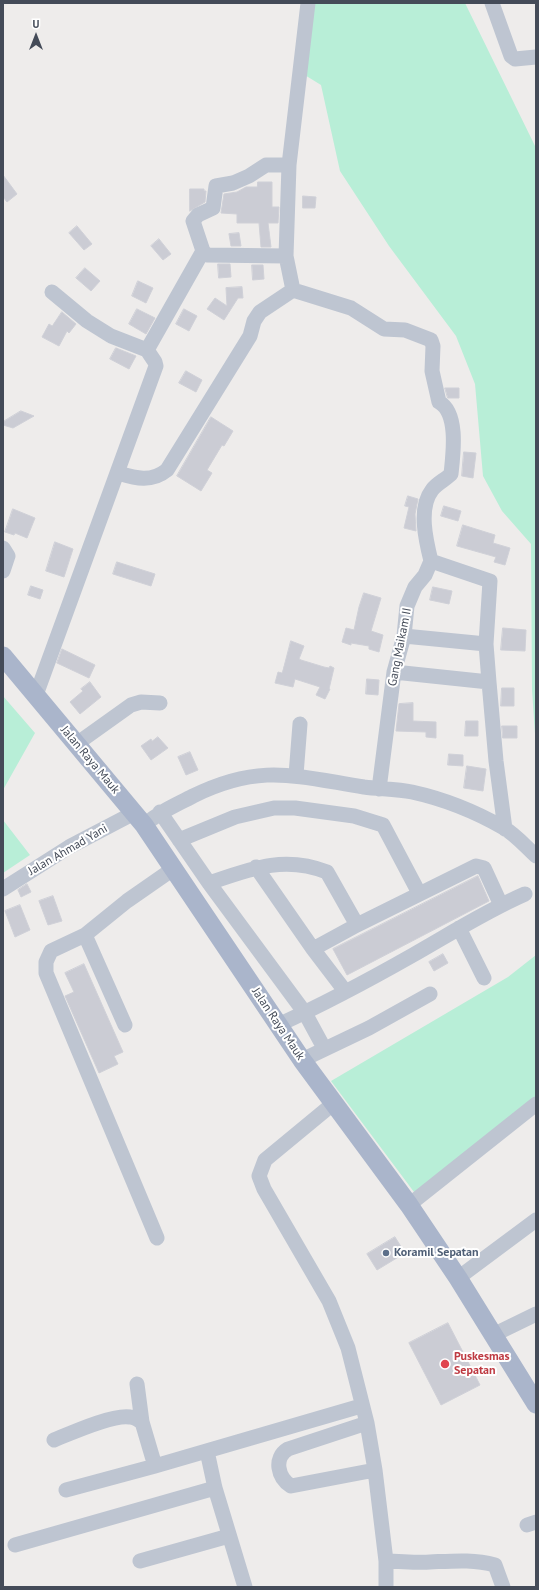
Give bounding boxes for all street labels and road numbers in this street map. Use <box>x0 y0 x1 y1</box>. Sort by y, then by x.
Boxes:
street label: Gang Maikam II <box>385 606 415 688</box>
street label: Jalan Raya Mauk <box>57 723 123 797</box>
street label: Jalan Ahmad Yani <box>26 821 110 879</box>
street label: Jalan Raya Mauk <box>249 985 307 1063</box>

